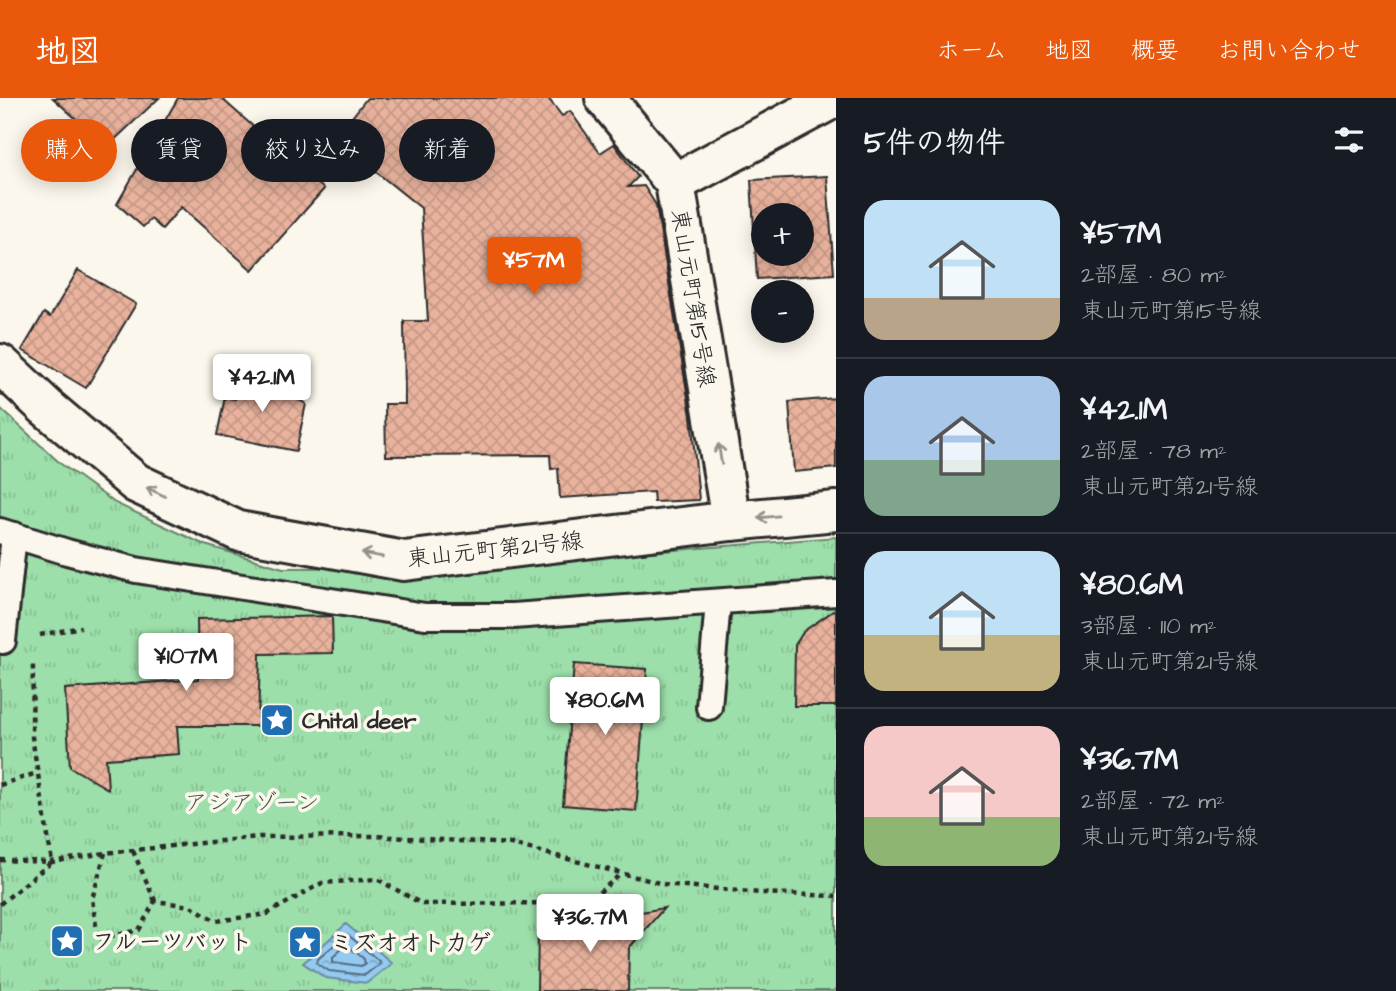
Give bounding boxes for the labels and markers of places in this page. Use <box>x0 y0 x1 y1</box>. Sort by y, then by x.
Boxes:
pin: ¥57M <box>493 238 575 297</box>
pin: ¥42.1M <box>205 354 319 414</box>
pin: ¥107M <box>137 634 235 693</box>
pin: ¥80.6M <box>548 678 662 737</box>
place icon: Chital deer <box>258 701 296 739</box>
place label: Chital deer <box>302 705 417 737</box>
pin: ¥36.7M <box>533 894 647 954</box>
place icon: フルーツバット <box>48 922 86 960</box>
place icon: ミズオオトカゲ <box>286 923 324 961</box>
place label: フルーツバット <box>92 926 253 958</box>
place label: ミズオオトカゲ <box>330 927 491 959</box>

